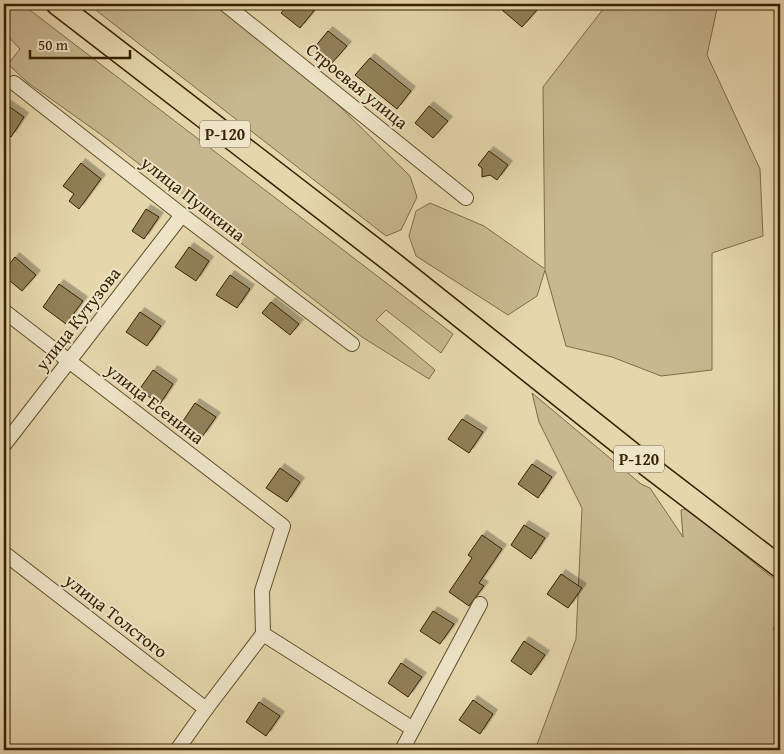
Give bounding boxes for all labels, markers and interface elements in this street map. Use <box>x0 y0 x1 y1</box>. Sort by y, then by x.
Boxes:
scale bar <box>30 28 130 60</box>
text: 50 m <box>38 34 69 55</box>
street label: Строевая улица <box>300 36 415 136</box>
road number: Р-120 <box>200 120 250 148</box>
street label: улица Пушкина <box>135 149 252 248</box>
street label: улица Кутузова <box>28 261 127 377</box>
street label: улица Есенина <box>100 356 211 451</box>
road number: Р-120 <box>614 446 664 472</box>
street label: улица Толстого <box>58 566 174 665</box>

